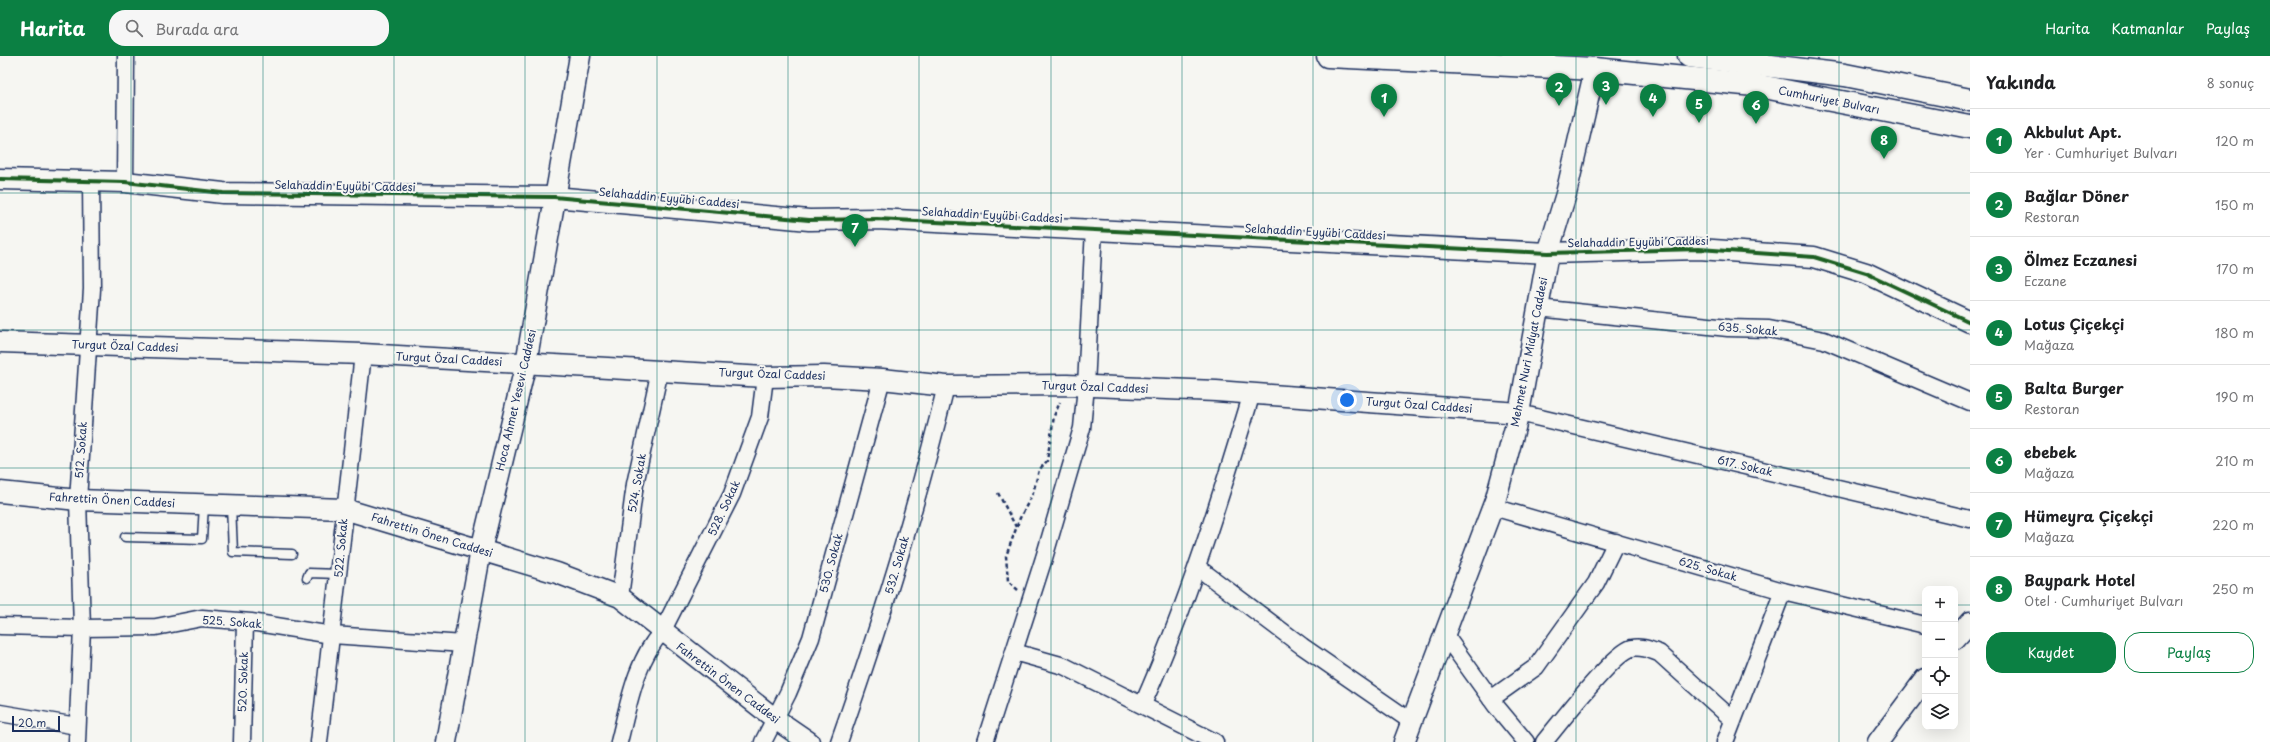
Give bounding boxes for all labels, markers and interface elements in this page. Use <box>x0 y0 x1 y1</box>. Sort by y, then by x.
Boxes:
search box <box>109 10 389 46</box>
text: Harita <box>20 14 85 42</box>
icon: search <box>123 17 145 39</box>
text: Burada ara <box>155 17 239 40</box>
text: Harita <box>2045 18 2090 39</box>
text: Katmanlar <box>2112 18 2184 39</box>
text: Paylaş <box>2206 18 2250 39</box>
text: Yakında <box>1986 69 2056 95</box>
pin: 3 <box>1593 72 1619 105</box>
pin: 2 <box>1546 73 1572 106</box>
text: 8 sonuç <box>2207 73 2254 92</box>
street label: Cumhuriyet Bulvarı <box>1777 81 1881 118</box>
pin: 1 <box>1371 84 1397 117</box>
pin: 4 <box>1640 84 1666 117</box>
pin: 5 <box>1686 90 1712 123</box>
pin: 6 <box>1743 91 1769 124</box>
text: Akbulut Apt. <box>2024 120 2122 143</box>
pin: 8 <box>1871 126 1897 159</box>
text: 1 <box>1996 131 2002 150</box>
text: 120 m <box>2215 131 2254 150</box>
text: Yer · Cumhuriyet Bulvarı <box>2024 143 2177 162</box>
street label: Selahaddin Eyyübi Caddesi <box>274 176 416 195</box>
street label: Selahaddin Eyyübi Caddesi <box>598 183 740 212</box>
text: Bağlar Döner <box>2024 184 2129 207</box>
text: 2 <box>1994 195 2004 214</box>
text: 150 m <box>2215 195 2254 214</box>
street label: Selahaddin Eyyübi Caddesi <box>921 202 1063 227</box>
text: Restoran <box>2024 207 2079 226</box>
pin: 7 <box>842 214 868 247</box>
street label: Selahaddin Eyyübi Caddesi <box>1244 219 1386 244</box>
street label: Selahaddin Eyyübi Caddesi <box>1567 232 1709 251</box>
text: Ölmez Eczanesi <box>2024 248 2137 271</box>
text: 3 <box>1995 259 2003 278</box>
text: 170 m <box>2216 259 2254 278</box>
text: Eczane <box>2024 271 2067 290</box>
street label: Mehmet Nuri Midyat Caddesi <box>1506 276 1551 428</box>
text: Lotus Çiçekçi <box>2024 312 2124 335</box>
street label: 635. Sokak <box>1717 317 1779 340</box>
text: 4 <box>1995 323 2003 342</box>
text: 180 m <box>2215 323 2254 342</box>
street label: Hoca Ahmet Yesevi Caddesi <box>491 327 540 472</box>
street label: Turgut Özal Caddesi <box>71 335 179 356</box>
text: Mağaza <box>2024 335 2074 354</box>
street label: Turgut Özal Caddesi <box>395 347 503 370</box>
street label: Turgut Özal Caddesi <box>718 363 826 384</box>
street label: Turgut Özal Caddesi <box>1041 376 1149 397</box>
text: Balta Burger <box>2024 376 2124 399</box>
text: 5 <box>1995 387 2003 406</box>
text: 190 m <box>2215 387 2254 406</box>
your location <box>1337 390 1357 410</box>
street label: Turgut Özal Caddesi <box>1365 392 1473 417</box>
text: Restoran <box>2024 399 2079 418</box>
street label: 512. Sokak <box>70 420 91 479</box>
text: ebebek <box>2024 440 2077 463</box>
street label: 524. Sokak <box>623 451 650 514</box>
street label: 617. Sokak <box>1716 451 1774 480</box>
text: 6 <box>1994 451 2004 470</box>
text: 210 m <box>2215 451 2254 470</box>
text: Mağaza <box>2024 463 2074 482</box>
street label: 528. Sokak <box>703 476 744 539</box>
street label: Fahrettin Önen Caddesi <box>49 488 176 511</box>
text: Hümeyra Çiçekçi <box>2024 504 2153 527</box>
street label: Fahrettin Önen Caddesi <box>369 508 495 561</box>
text: 7 <box>1995 515 2003 534</box>
text: 220 m <box>2212 515 2254 534</box>
street label: 522. Sokak <box>329 517 352 578</box>
text: Mağaza <box>2024 527 2074 546</box>
street label: 530. Sokak <box>814 530 847 595</box>
street label: 532. Sokak <box>880 533 913 596</box>
street label: 625. Sokak <box>1677 552 1740 585</box>
text: Baypark Hotel <box>2024 568 2135 591</box>
text: 8 <box>1995 579 2003 598</box>
text: 250 m <box>2212 579 2254 598</box>
map controls <box>1922 586 1958 730</box>
button: + <box>1922 586 1958 622</box>
text: Otel · Cumhuriyet Bulvarı <box>2024 591 2183 610</box>
street label: 525. Sokak <box>202 611 263 632</box>
button: − <box>1922 622 1958 658</box>
button: Kaydet <box>1986 632 2116 673</box>
button: Paylaş <box>2124 632 2254 673</box>
street label: Fahrettin Önen Caddesi <box>673 638 784 727</box>
street label: 520. Sokak <box>233 651 252 713</box>
button: locate <box>1922 658 1958 694</box>
button: layers <box>1922 694 1958 730</box>
scale bar <box>12 714 60 733</box>
text: 20 m <box>18 714 46 731</box>

